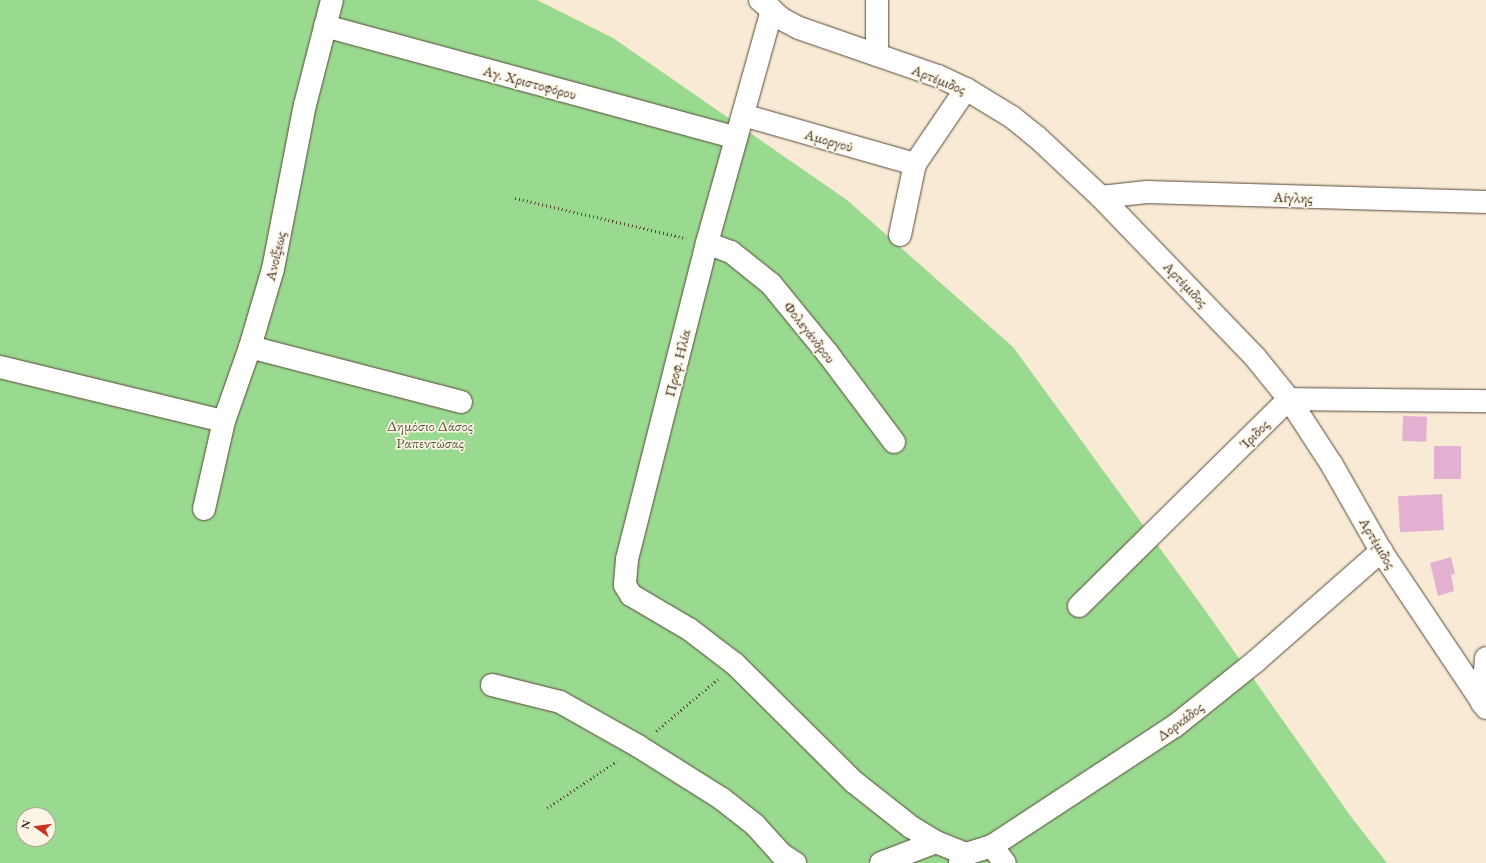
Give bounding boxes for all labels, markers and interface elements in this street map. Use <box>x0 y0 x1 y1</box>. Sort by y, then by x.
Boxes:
street label: Αρτέμιδος <box>909 60 969 98</box>
street label: Αγ. Χριστοφόρου <box>481 61 579 103</box>
street label: Αμοργού <box>803 124 855 156</box>
street label: Αίγλης <box>1273 187 1313 207</box>
street label: Ανοίξεως <box>261 229 289 283</box>
street label: Αρτέμιδος <box>1160 257 1212 311</box>
street label: Φολεγάνδρου <box>780 297 840 367</box>
street label: Προφ. Ηλία <box>660 327 694 399</box>
street label: Ίριδος <box>1235 415 1273 453</box>
park label: Δημόσιο Δάσος Ραπεντώσας <box>387 416 473 451</box>
street label: Αρτέμιδος <box>1356 514 1400 572</box>
street label: Δορκάδος <box>1153 698 1207 744</box>
north arrow <box>16 807 56 847</box>
text: N <box>17 818 33 830</box>

